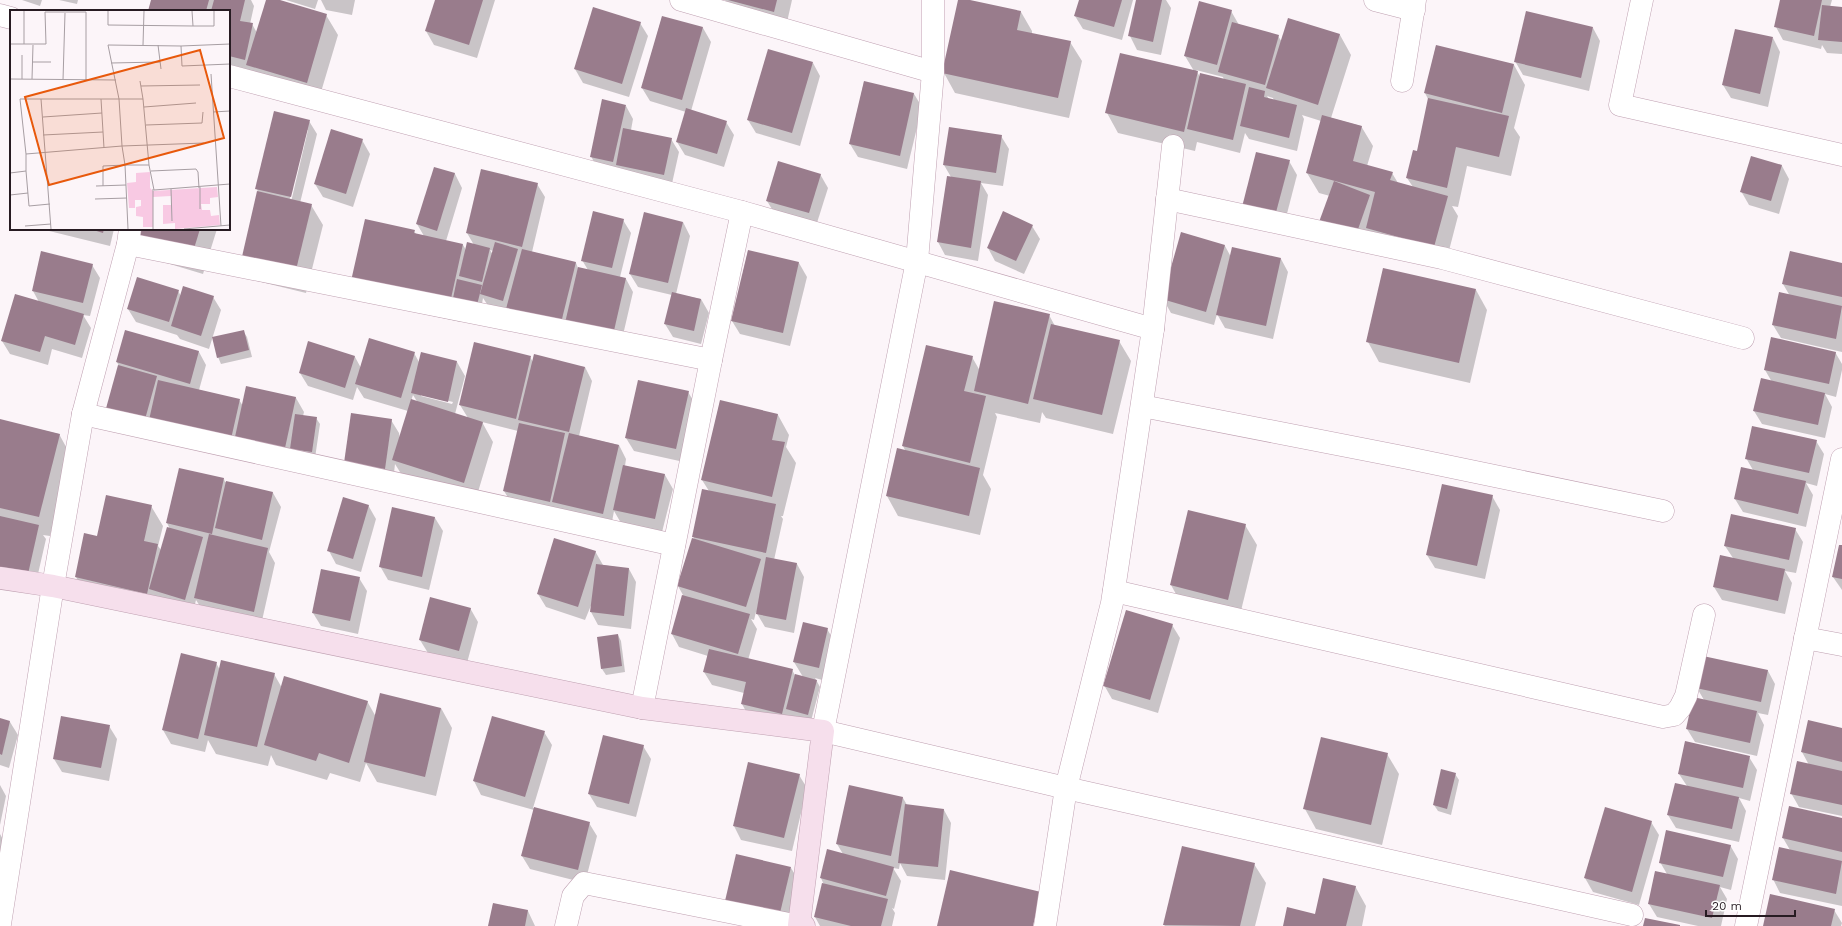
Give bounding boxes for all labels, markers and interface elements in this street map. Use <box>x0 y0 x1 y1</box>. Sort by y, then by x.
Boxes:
inset map <box>10 10 230 230</box>
scale bar <box>1706 892 1795 918</box>
text: 20 m <box>1712 899 1742 913</box>

